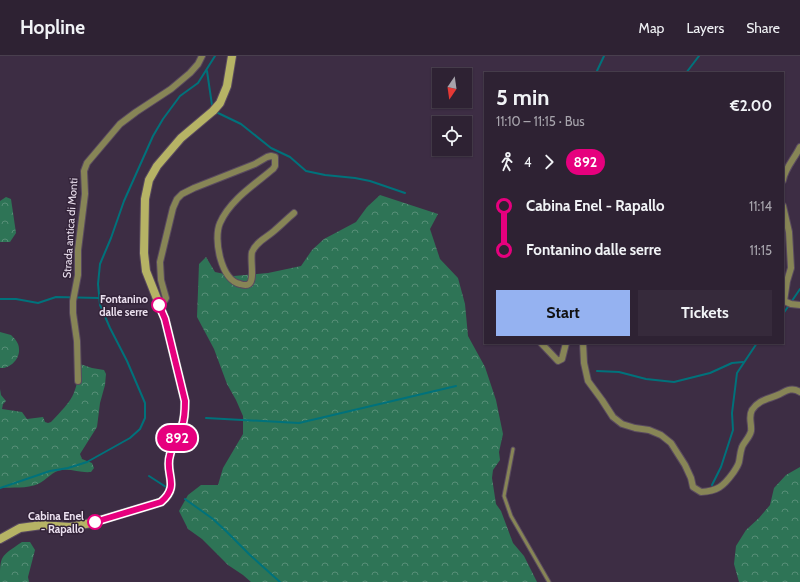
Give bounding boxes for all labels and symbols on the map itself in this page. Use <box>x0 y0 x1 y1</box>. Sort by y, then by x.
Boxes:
north arrow <box>432 68 472 108</box>
street label: Strada antica di Monti <box>60 177 80 279</box>
place label: Fontanino dalle serre <box>99 292 148 319</box>
marker: Fontanino dalle serre <box>151 297 167 313</box>
line badge: 892 <box>154 425 200 451</box>
place label: Cabina Enel - Rapallo <box>28 509 84 536</box>
marker: Cabina Enel - Rapallo <box>87 514 103 530</box>

